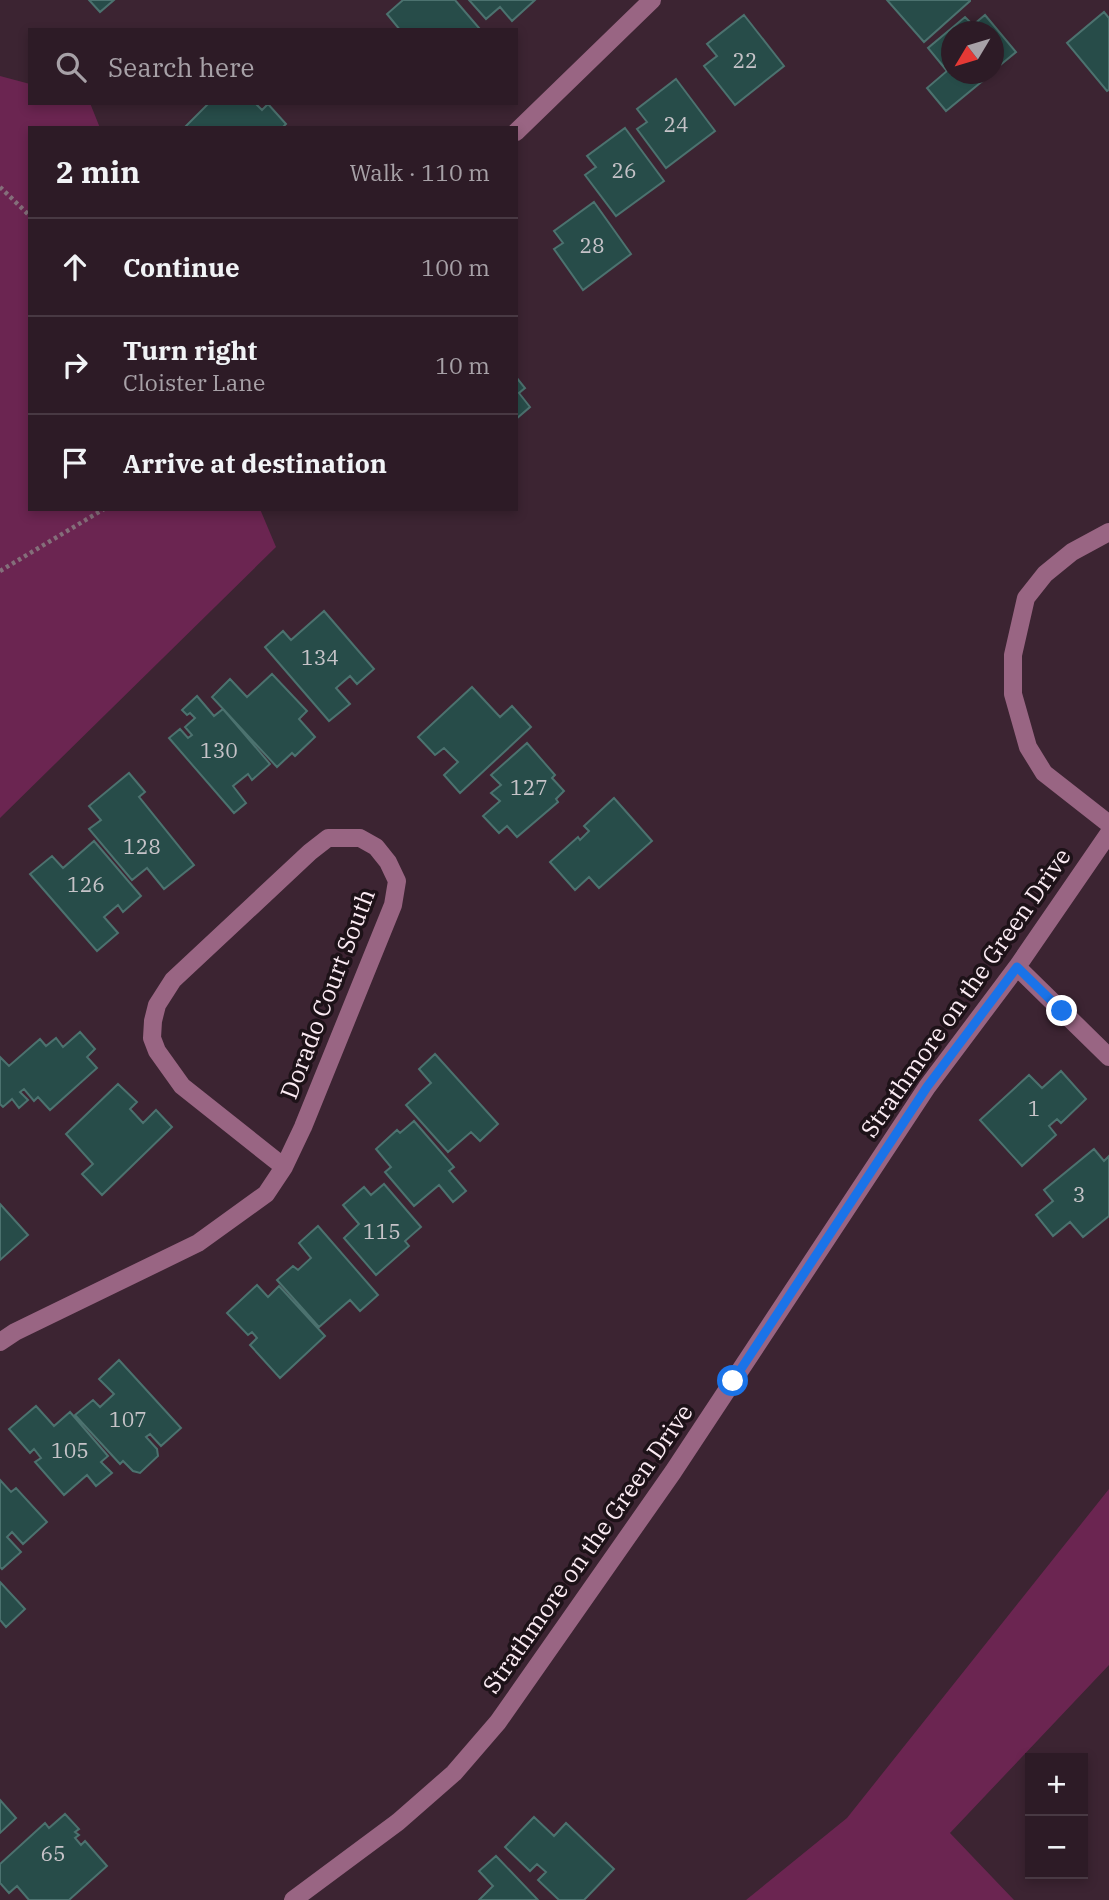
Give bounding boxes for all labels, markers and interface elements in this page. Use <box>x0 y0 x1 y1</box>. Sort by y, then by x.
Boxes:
north arrow <box>941 21 1004 84</box>
search box <box>28 28 518 105</box>
house number: 22 <box>732 46 758 74</box>
icon: search <box>52 48 90 86</box>
text: Search here <box>108 50 254 84</box>
house number: 24 <box>663 110 689 138</box>
text: 2 min <box>56 152 140 191</box>
house number: 26 <box>611 156 637 184</box>
text: Walk · 110 m <box>349 157 490 187</box>
house number: 28 <box>579 231 605 259</box>
icon: ahead <box>56 248 94 286</box>
text: Continue <box>123 250 240 284</box>
text: 100 m <box>421 252 490 282</box>
text: Turn right <box>123 333 257 367</box>
icon: right <box>56 346 94 384</box>
text: 10 m <box>435 350 490 380</box>
text: Cloister Lane <box>123 367 265 397</box>
icon: arrive <box>56 444 94 482</box>
text: Arrive at destination <box>123 446 387 480</box>
house number: 134 <box>301 643 339 671</box>
house number: 130 <box>200 736 238 764</box>
house number: 127 <box>510 773 548 801</box>
house number: 128 <box>123 832 161 860</box>
street label: Strathmore on the Green Drive <box>853 841 1078 1144</box>
house number: 126 <box>67 870 105 898</box>
street label: Dorado Court South <box>272 884 382 1103</box>
route end <box>1046 995 1077 1026</box>
house number: 1 <box>1028 1094 1040 1122</box>
house number: 3 <box>1073 1180 1085 1208</box>
house number: 115 <box>363 1217 401 1245</box>
route start <box>717 1365 748 1396</box>
street label: Strathmore on the Green Drive <box>475 1397 700 1700</box>
house number: 107 <box>109 1405 147 1433</box>
house number: 105 <box>51 1436 89 1464</box>
map controls <box>1025 1753 1088 1879</box>
button: + <box>1025 1753 1088 1816</box>
button: − <box>1025 1816 1088 1879</box>
house number: 65 <box>40 1839 66 1867</box>

